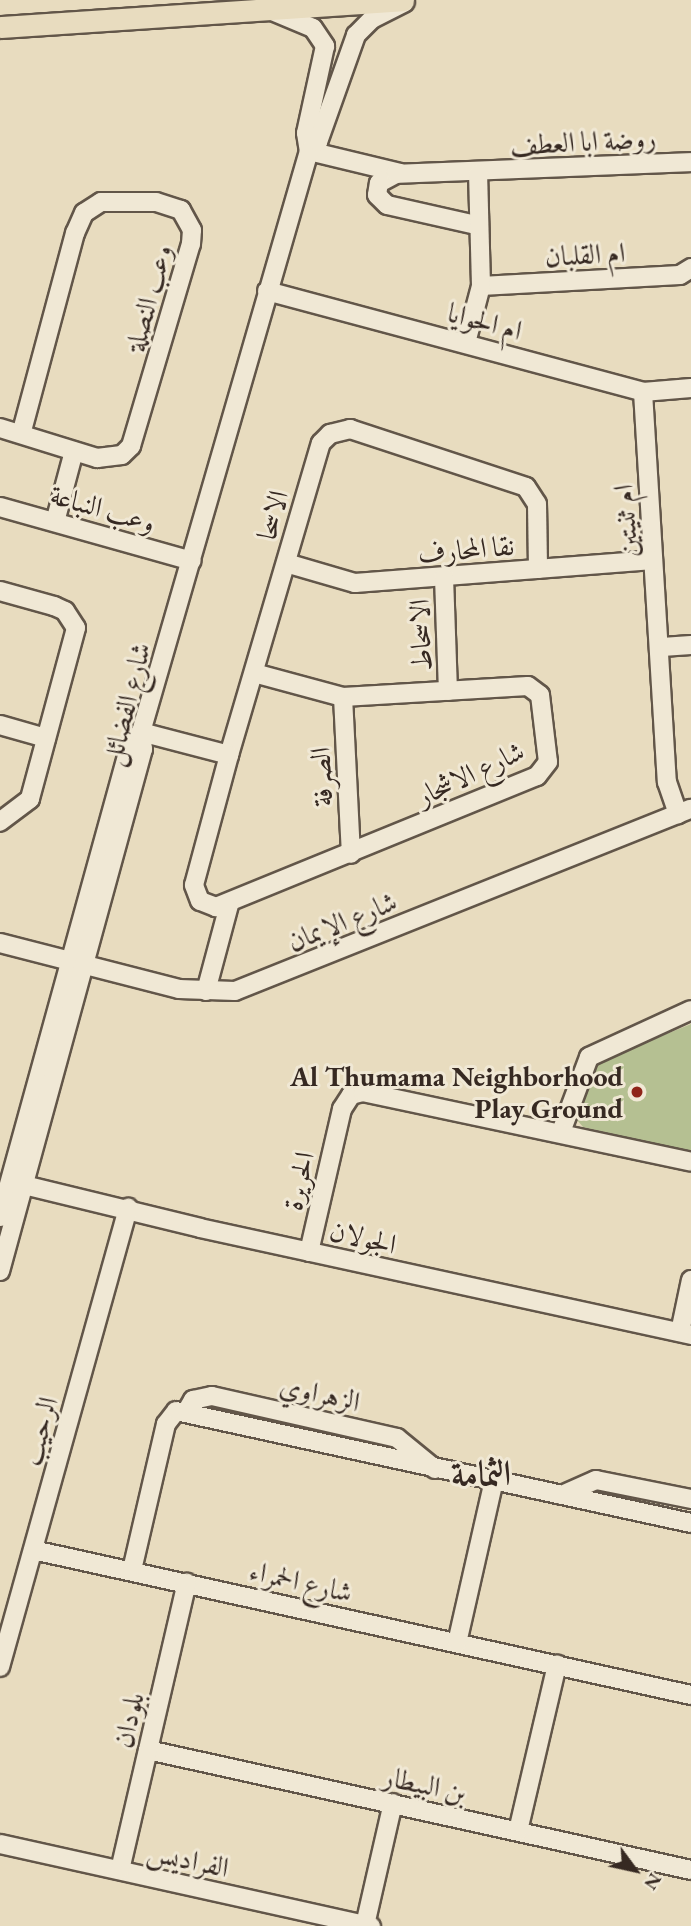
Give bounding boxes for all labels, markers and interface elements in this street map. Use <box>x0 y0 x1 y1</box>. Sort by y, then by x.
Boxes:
street label: روضة ابا العطف <box>509 120 657 162</box>
street label: ام القلبان <box>544 235 626 273</box>
street label: وعب النصلة <box>118 241 178 355</box>
street label: ام الحوايا <box>444 295 526 347</box>
street label: وعب النباعة <box>47 477 159 539</box>
street label: ام ثنيتين <box>606 483 644 559</box>
street label: الاسحا <box>249 486 295 544</box>
street label: نقا المحارف <box>416 528 516 570</box>
street label: الاسحاط <box>402 598 438 672</box>
street label: شارع الفضائل <box>94 639 158 769</box>
street label: شارع الاشجار <box>411 733 529 813</box>
street label: الصرفة <box>303 746 339 808</box>
street label: شارع الإيمان <box>282 884 402 958</box>
place label: Al Thumama Neighborhood Play Ground <box>290 1059 623 1125</box>
marker: Al Thumama Neighborhood Play Ground <box>629 1084 645 1100</box>
street label: الحريرة <box>275 1148 321 1214</box>
street label: الجولان <box>326 1213 400 1261</box>
street label: الزهراوي <box>277 1367 363 1419</box>
street label: الرحيب <box>13 1393 65 1469</box>
district label: الثمامة <box>451 1452 511 1494</box>
street label: شارع الحمراء <box>246 1553 356 1609</box>
street label: بلودان <box>105 1689 151 1751</box>
street label: بن البيطار <box>380 1759 470 1809</box>
street label: الفراديس <box>144 1834 232 1884</box>
north arrow <box>600 1835 670 1905</box>
text: N <box>638 1868 668 1895</box>

